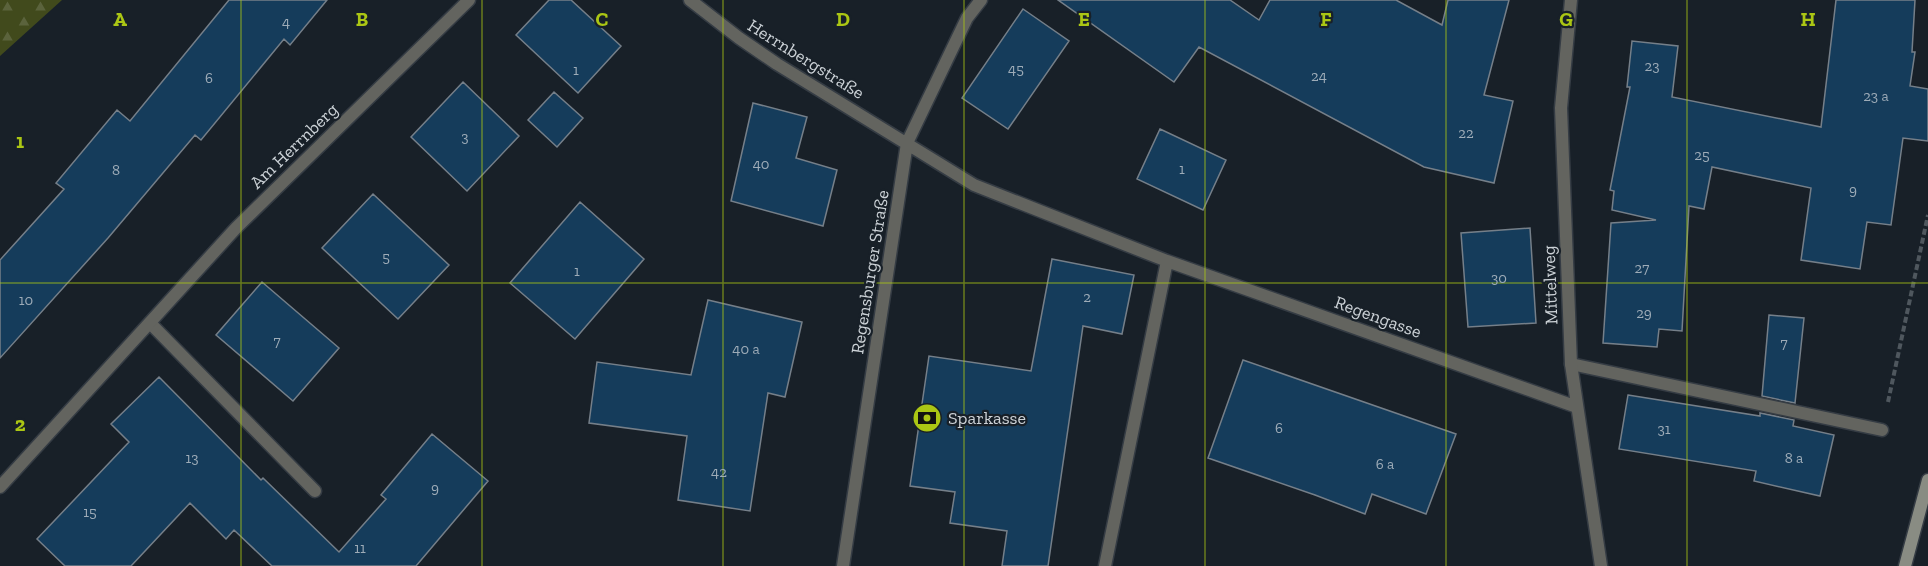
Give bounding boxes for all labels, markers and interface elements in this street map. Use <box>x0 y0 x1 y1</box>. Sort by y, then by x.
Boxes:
text: A <box>113 7 127 31</box>
text: B <box>356 7 368 31</box>
text: C <box>596 7 609 31</box>
text: D <box>836 7 850 31</box>
text: E <box>1078 7 1090 31</box>
text: F <box>1320 7 1332 31</box>
text: G <box>1559 7 1573 31</box>
text: H <box>1800 7 1816 31</box>
house number: 4 <box>282 13 290 31</box>
street label: Herrnbergstraße <box>744 14 868 104</box>
house number: 23 <box>1644 57 1660 75</box>
house number: 45 <box>1008 60 1024 78</box>
house number: 1 <box>573 61 579 79</box>
house number: 24 <box>1311 67 1327 85</box>
house number: 6 <box>205 69 213 87</box>
house number: 23 a <box>1863 87 1889 105</box>
street label: Am Herrnberg <box>245 98 343 193</box>
house number: 22 <box>1458 124 1474 142</box>
house number: 3 <box>461 128 469 146</box>
text: 1 <box>16 129 24 153</box>
house number: 25 <box>1694 146 1710 164</box>
house number: 40 <box>753 155 769 173</box>
house number: 1 <box>1179 160 1185 178</box>
house number: 8 <box>112 161 120 179</box>
house number: 9 <box>1849 181 1857 199</box>
street label: Regensburger Straße <box>846 189 894 355</box>
street label: Mittelweg <box>1538 245 1562 325</box>
house number: 5 <box>382 248 390 266</box>
house number: 27 <box>1635 259 1649 277</box>
house number: 1 <box>574 262 580 280</box>
house number: 30 <box>1491 269 1507 287</box>
house number: 2 <box>1083 288 1091 306</box>
house number: 10 <box>19 291 33 309</box>
street label: Regengasse <box>1332 291 1424 343</box>
house number: 29 <box>1636 304 1652 322</box>
house number: 7 <box>273 332 281 350</box>
house number: 7 <box>1780 334 1788 352</box>
house number: 40 a <box>732 340 760 358</box>
bank icon: Sparkasse <box>911 402 943 434</box>
place label: Sparkasse <box>948 407 1026 429</box>
text: 2 <box>15 412 26 436</box>
house number: 6 <box>1275 419 1283 437</box>
house number: 31 <box>1657 420 1671 438</box>
house number: 13 <box>185 449 199 467</box>
house number: 8 a <box>1785 449 1803 467</box>
house number: 6 a <box>1376 455 1394 473</box>
house number: 42 <box>711 463 727 481</box>
house number: 9 <box>431 479 439 497</box>
house number: 15 <box>83 503 97 521</box>
house number: 11 <box>354 539 366 557</box>

